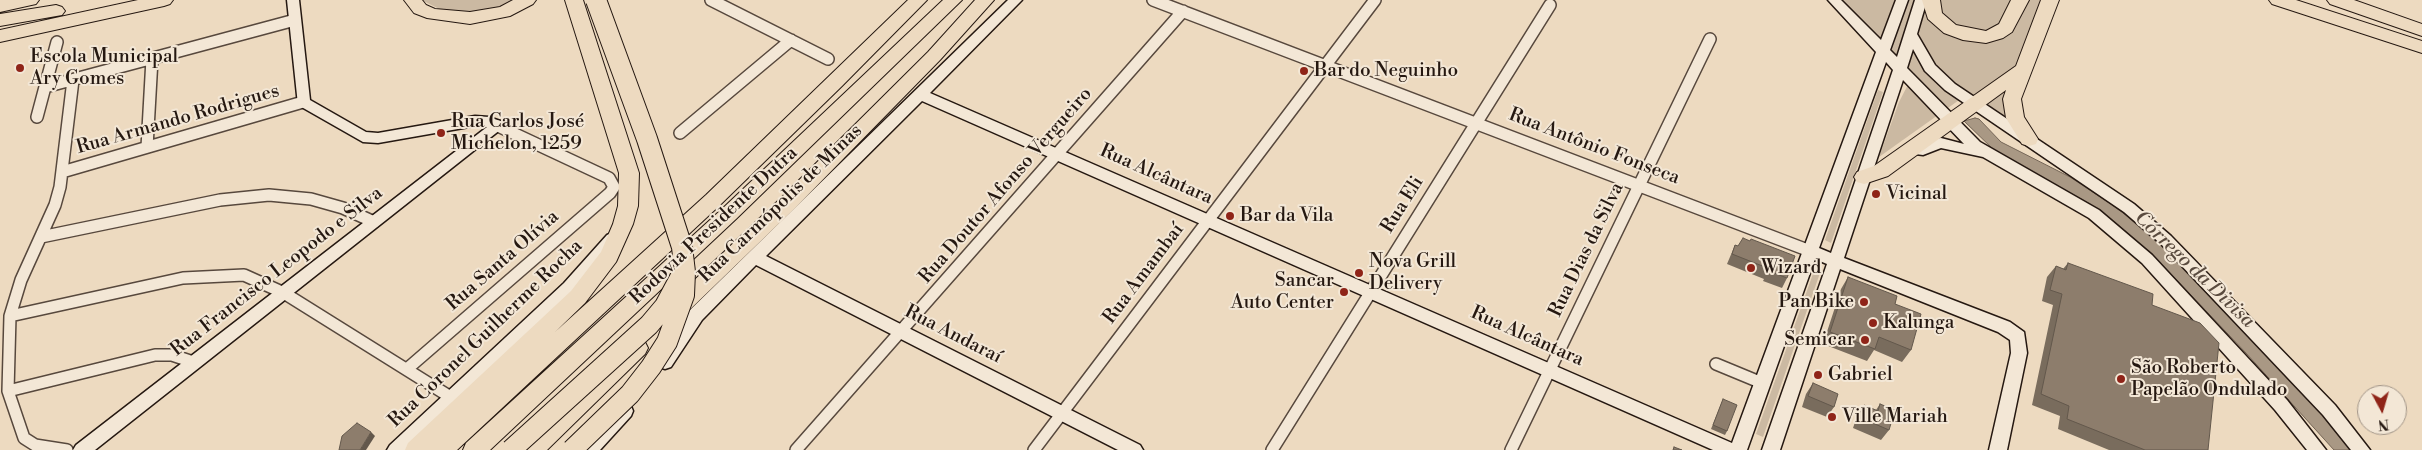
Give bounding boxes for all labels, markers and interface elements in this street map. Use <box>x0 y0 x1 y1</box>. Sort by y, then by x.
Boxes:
place label: Escola Municipal Ary Gomes <box>30 46 178 90</box>
place label: Bar do Neguinho <box>1314 60 1458 82</box>
marker: Escola Municipal Ary Gomes <box>14 62 26 74</box>
marker: Bar do Neguinho <box>1298 65 1310 77</box>
street label: Rua Armando Rodrigues <box>74 80 282 160</box>
street label: Rua Doutor Afonso Vergueiro <box>915 83 1097 289</box>
street label: Rua Antônio Fonseca <box>1505 104 1683 190</box>
place label: Rua Carlos José Michelon, 1259 <box>451 111 584 155</box>
street label: Rua Carmópolis de Minas <box>694 120 868 288</box>
marker: Rua Carlos José Michelon, 1259 <box>435 127 447 139</box>
street label: Rua Alcântara <box>1096 140 1216 210</box>
street label: Rodovia Presidente Dutra <box>625 142 803 310</box>
street label: Rua Eli <box>1377 172 1429 238</box>
street label: Rua Dias da Silva <box>1545 179 1629 321</box>
street label: Rua Francisco Leopodo e Silva <box>167 182 387 362</box>
place label: Vicinal <box>1886 183 1947 205</box>
marker: Vicinal <box>1870 188 1882 200</box>
place label: Bar da Vila <box>1240 205 1333 227</box>
street label: Rua Santa Olívia <box>442 206 564 316</box>
water label: Córrego da Divisa <box>2129 207 2259 333</box>
marker: Bar da Vila <box>1224 210 1236 222</box>
street label: Rua Amambaí <box>1099 219 1189 329</box>
street label: Rua Coronel Guilherme Rocha <box>384 235 588 433</box>
place label: Nova Grill Delivery <box>1369 251 1456 295</box>
place label: Wizard <box>1761 257 1821 279</box>
marker: Wizard <box>1745 262 1757 274</box>
marker: Nova Grill Delivery <box>1353 267 1365 279</box>
place label: Sancar Auto Center <box>1231 270 1334 314</box>
marker: Sancar Auto Center <box>1338 286 1350 298</box>
place label: Pan Bike <box>1778 291 1854 313</box>
marker: Pan Bike <box>1858 296 1870 308</box>
street label: Rua Andaraí <box>900 301 1006 369</box>
street label: Rua Alcântara <box>1467 302 1587 372</box>
place label: Kalunga <box>1883 312 1954 334</box>
marker: Kalunga <box>1867 317 1879 329</box>
place label: Semicar <box>1784 329 1855 351</box>
marker: Semicar <box>1859 334 1871 346</box>
place label: São Roberto Papelão Ondulado <box>2131 357 2288 401</box>
place label: Gabriel <box>1828 364 1893 386</box>
marker: Gabriel <box>1812 369 1824 381</box>
marker: São Roberto Papelão Ondulado <box>2115 373 2127 385</box>
north arrow <box>2357 385 2407 435</box>
place label: Ville Mariah <box>1842 406 1948 428</box>
marker: Ville Mariah <box>1826 411 1838 423</box>
text: N <box>2377 414 2390 433</box>

